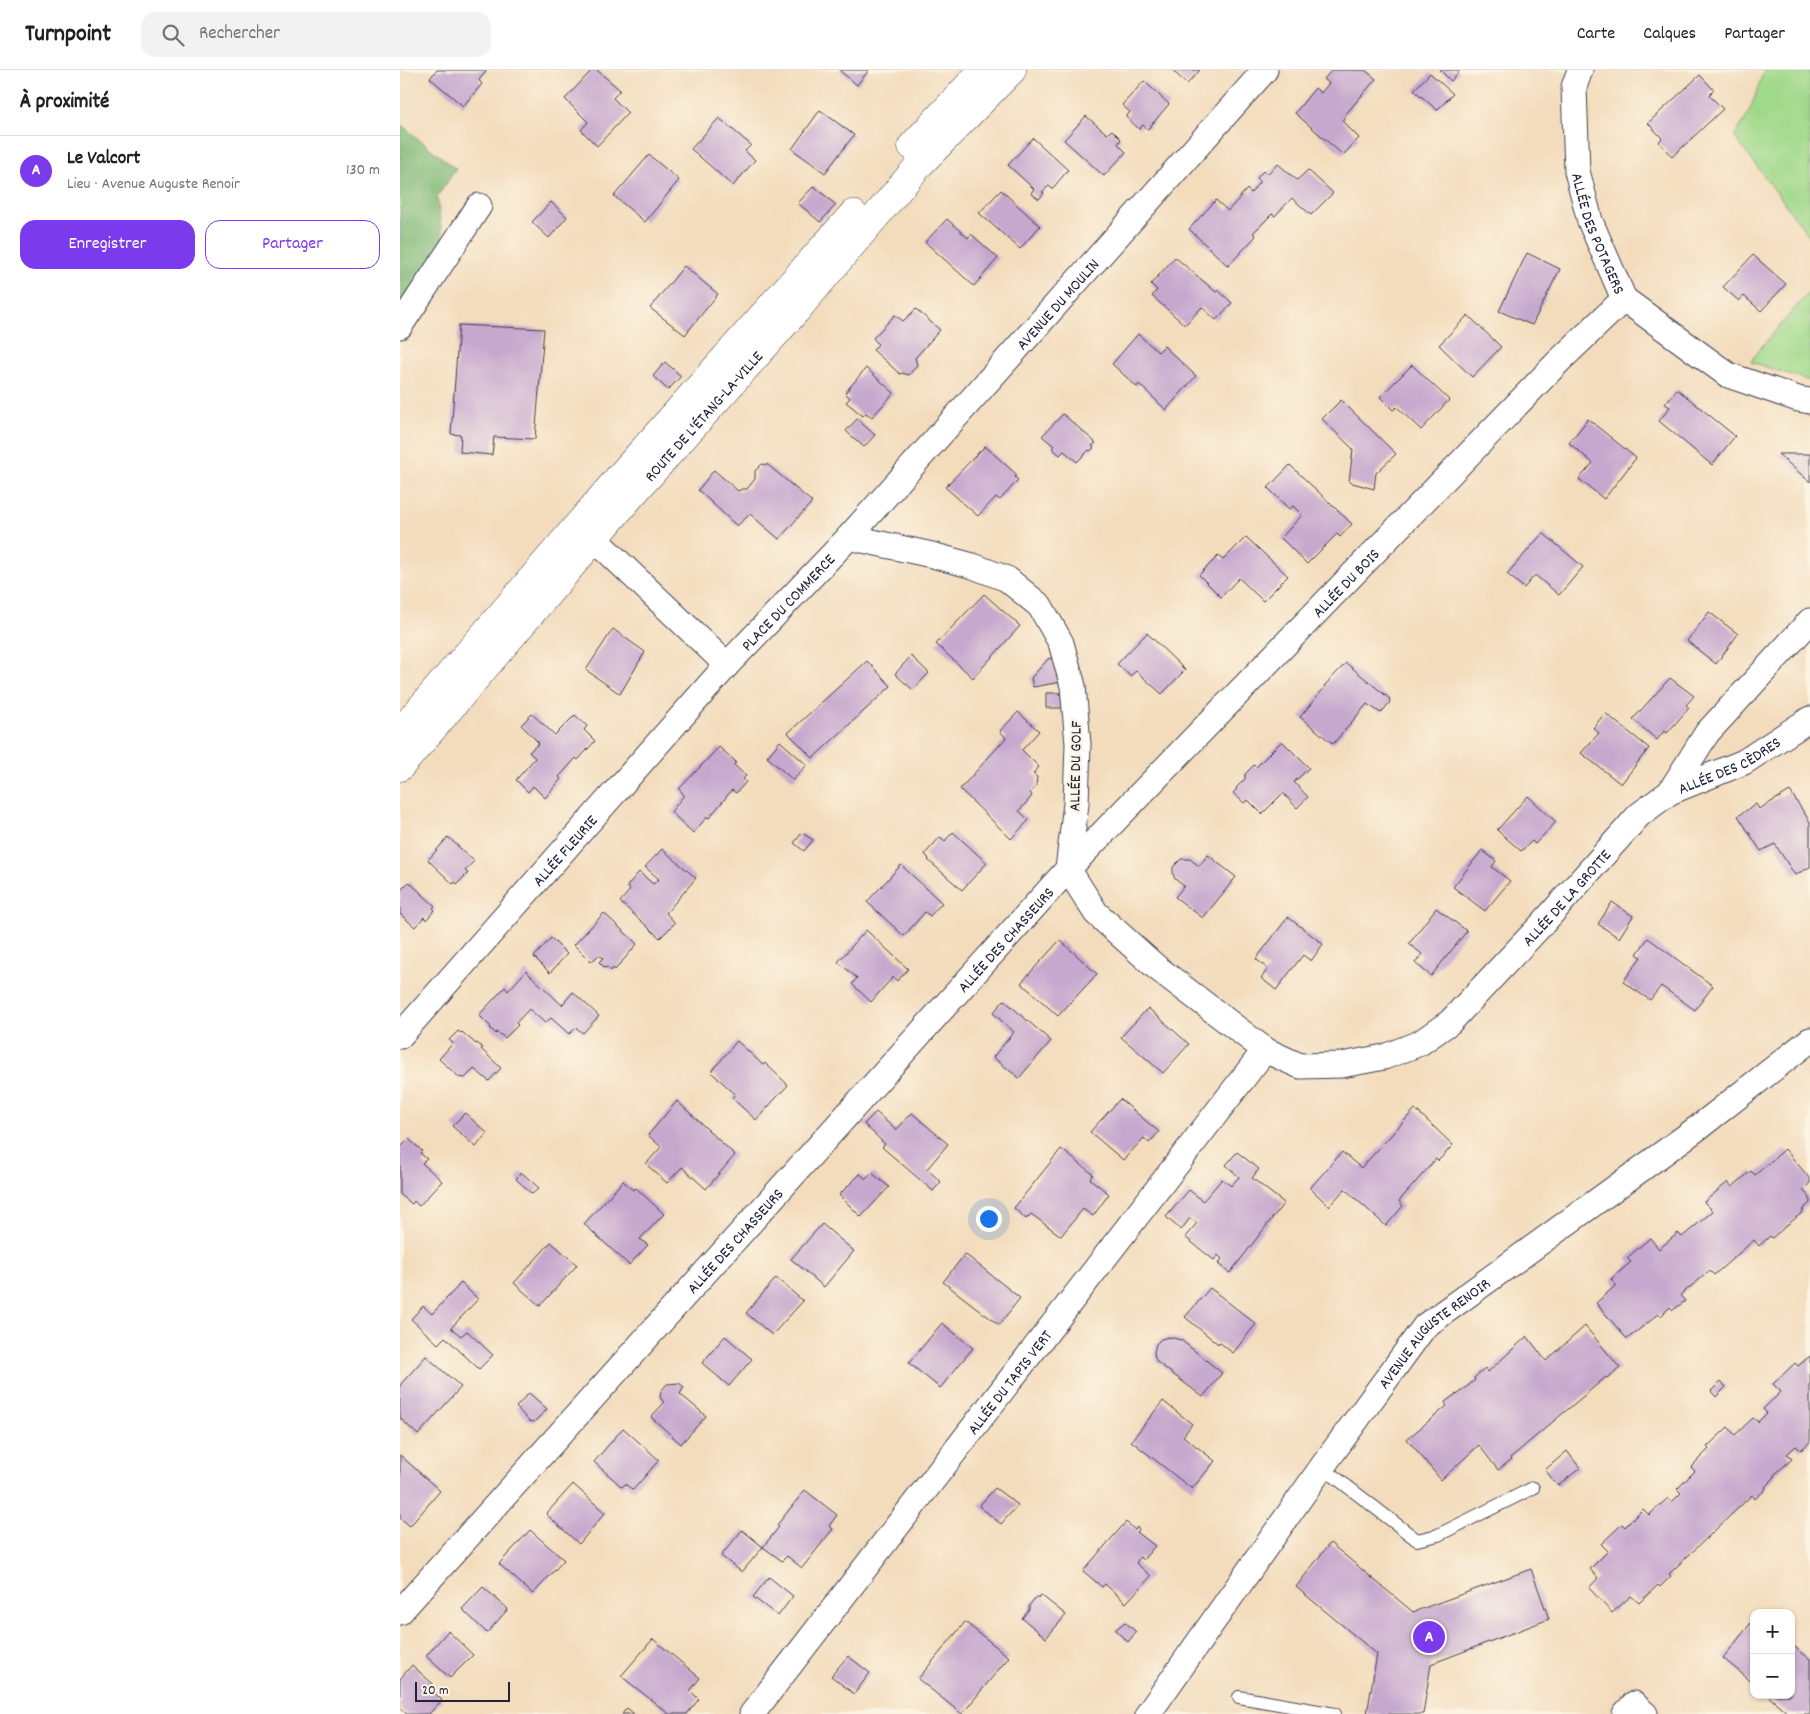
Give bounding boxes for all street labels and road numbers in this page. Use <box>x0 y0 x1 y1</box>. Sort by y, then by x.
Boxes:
street label: ALLÉE DES POTAGERS <box>1564 171 1630 298</box>
street label: AVENUE DU MOULIN <box>1012 254 1106 356</box>
street label: ROUTE DE L'ÉTANG-LA-VILLE <box>640 346 770 488</box>
street label: ALLÉE DU BOIS <box>1308 544 1386 624</box>
street label: PLACE DU COMMERCE <box>737 549 842 657</box>
street label: ALLÉE DU GOLF <box>1064 721 1089 812</box>
street label: ALLÉE DES CÈDRES <box>1675 732 1786 802</box>
street label: ALLÉE FLEURIE <box>528 810 604 892</box>
street label: ALLÉE DE LA GROTTE <box>1518 845 1618 952</box>
street label: ALLÉE DES CHASSEURS <box>953 883 1061 999</box>
street label: ALLÉE DES CHASSEURS <box>682 1184 790 1300</box>
street label: AVENUE AUGUSTE RENOIR <box>1374 1273 1496 1395</box>
street label: ALLÉE DU TAPIS VERT <box>963 1325 1059 1440</box>

